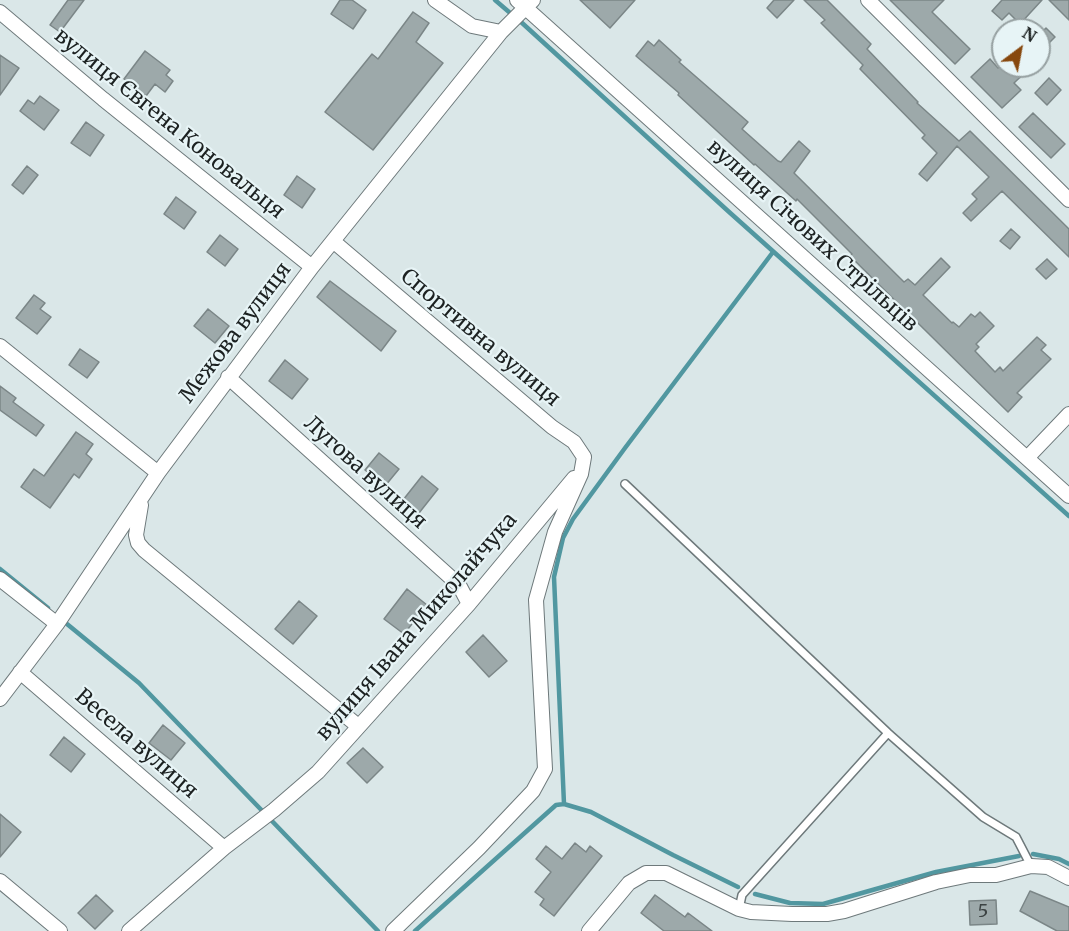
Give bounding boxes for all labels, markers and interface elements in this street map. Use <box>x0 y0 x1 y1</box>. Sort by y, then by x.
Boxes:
north arrow <box>991 18 1051 78</box>
street label: вулиця Євгена Коновальця <box>49 23 289 225</box>
text: N <box>1019 23 1040 46</box>
street label: вулиця Січових Стрільців <box>702 135 922 337</box>
street label: Межова вулиця <box>175 258 297 408</box>
street label: Спортивна вулиця <box>395 264 565 412</box>
street label: Лугова вулиця <box>298 411 432 535</box>
street label: вулиця Івана Миколайчука <box>311 508 523 746</box>
street label: Весела вулиця <box>70 684 202 804</box>
house number: 5 <box>978 901 988 923</box>

